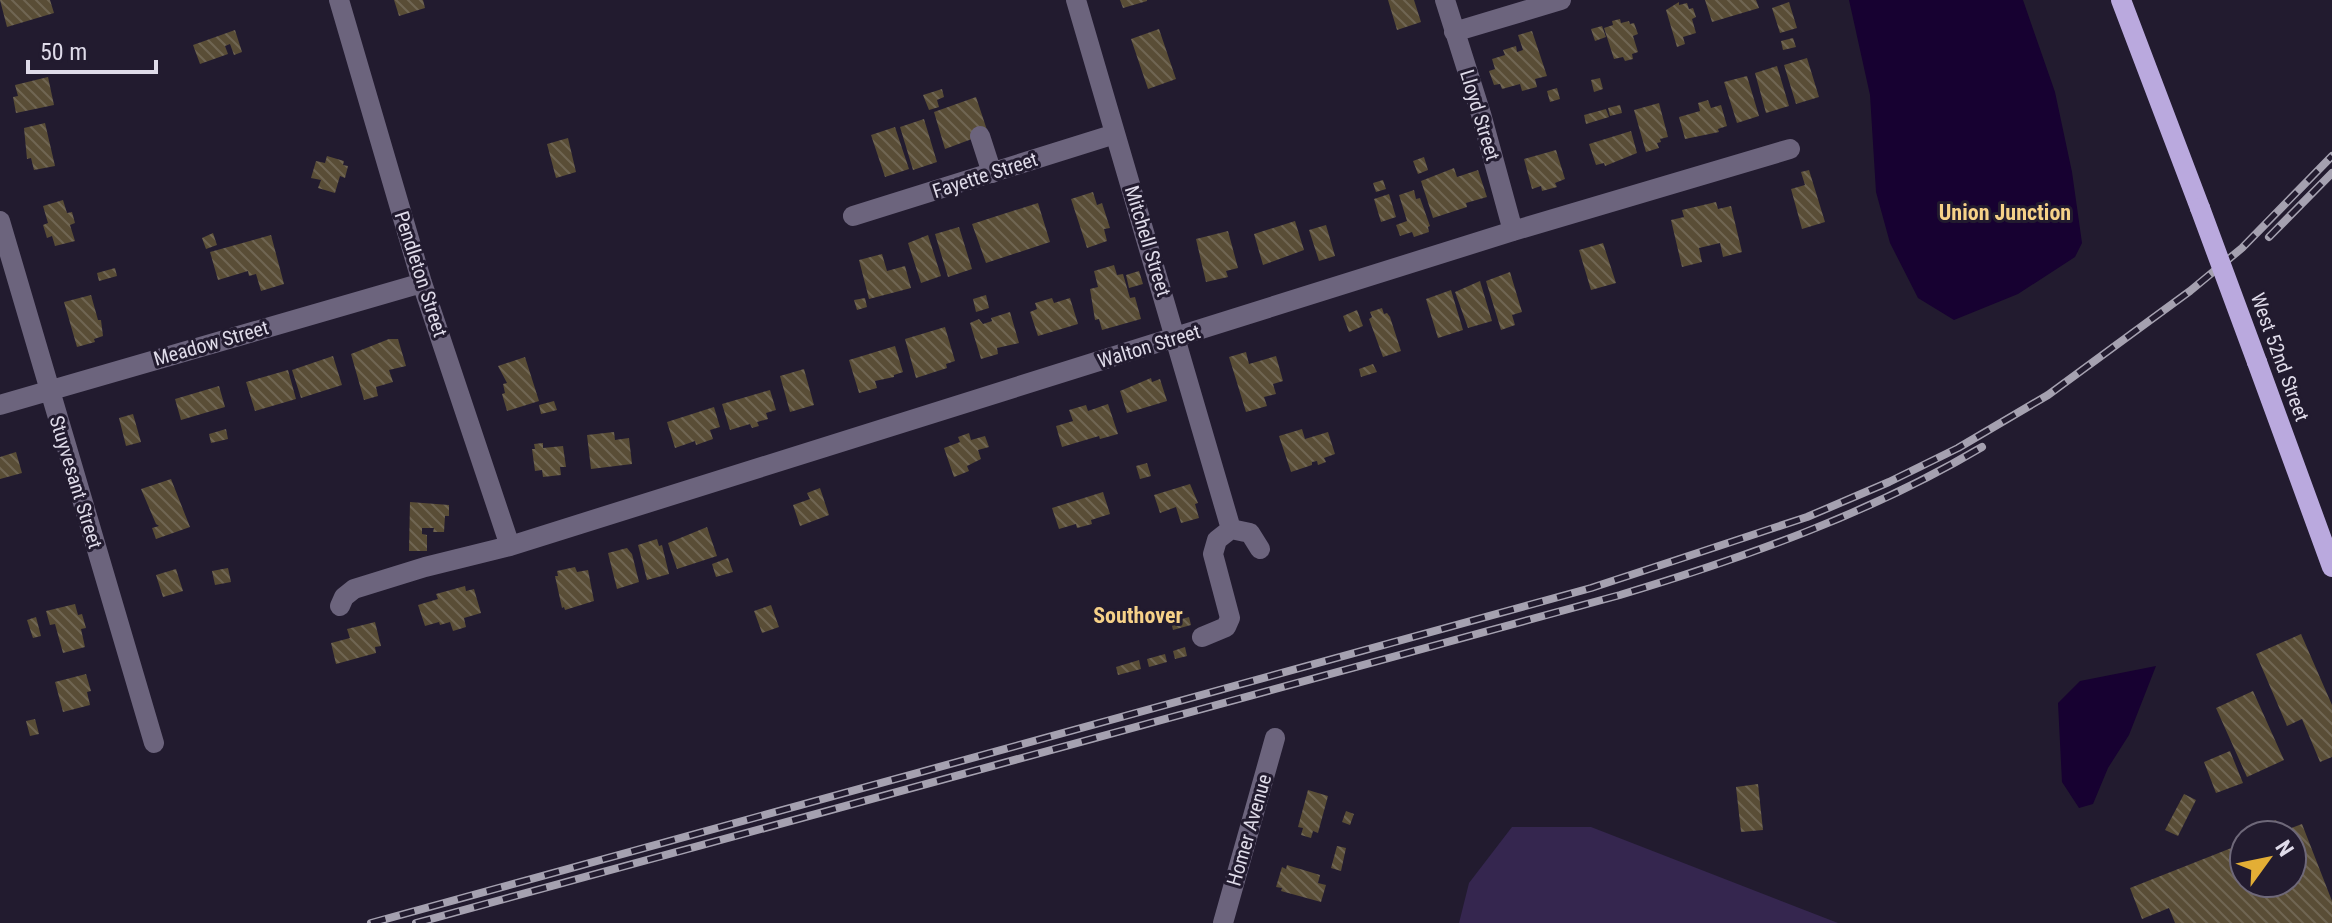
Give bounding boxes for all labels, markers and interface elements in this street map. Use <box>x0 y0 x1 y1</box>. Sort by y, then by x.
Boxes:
scale bar <box>28 24 156 74</box>
text: 50 m <box>40 38 87 66</box>
street label: Lloyd Street <box>1455 67 1505 163</box>
street label: Fayette Street <box>929 147 1041 203</box>
street label: Mitchell Street <box>1120 183 1176 299</box>
district label: Union Junction <box>1939 200 2071 225</box>
street label: Pendleton Street <box>389 208 453 340</box>
street label: West 52nd Street <box>2246 290 2314 424</box>
street label: Meadow Street <box>151 315 271 371</box>
street label: Walton Street <box>1095 319 1203 373</box>
street label: Stuyvesant Street <box>44 413 108 551</box>
district label: Southover <box>1093 603 1183 628</box>
street label: Homer Avenue <box>1222 771 1276 889</box>
north arrow <box>2228 819 2308 899</box>
text: N <box>2270 836 2299 861</box>

